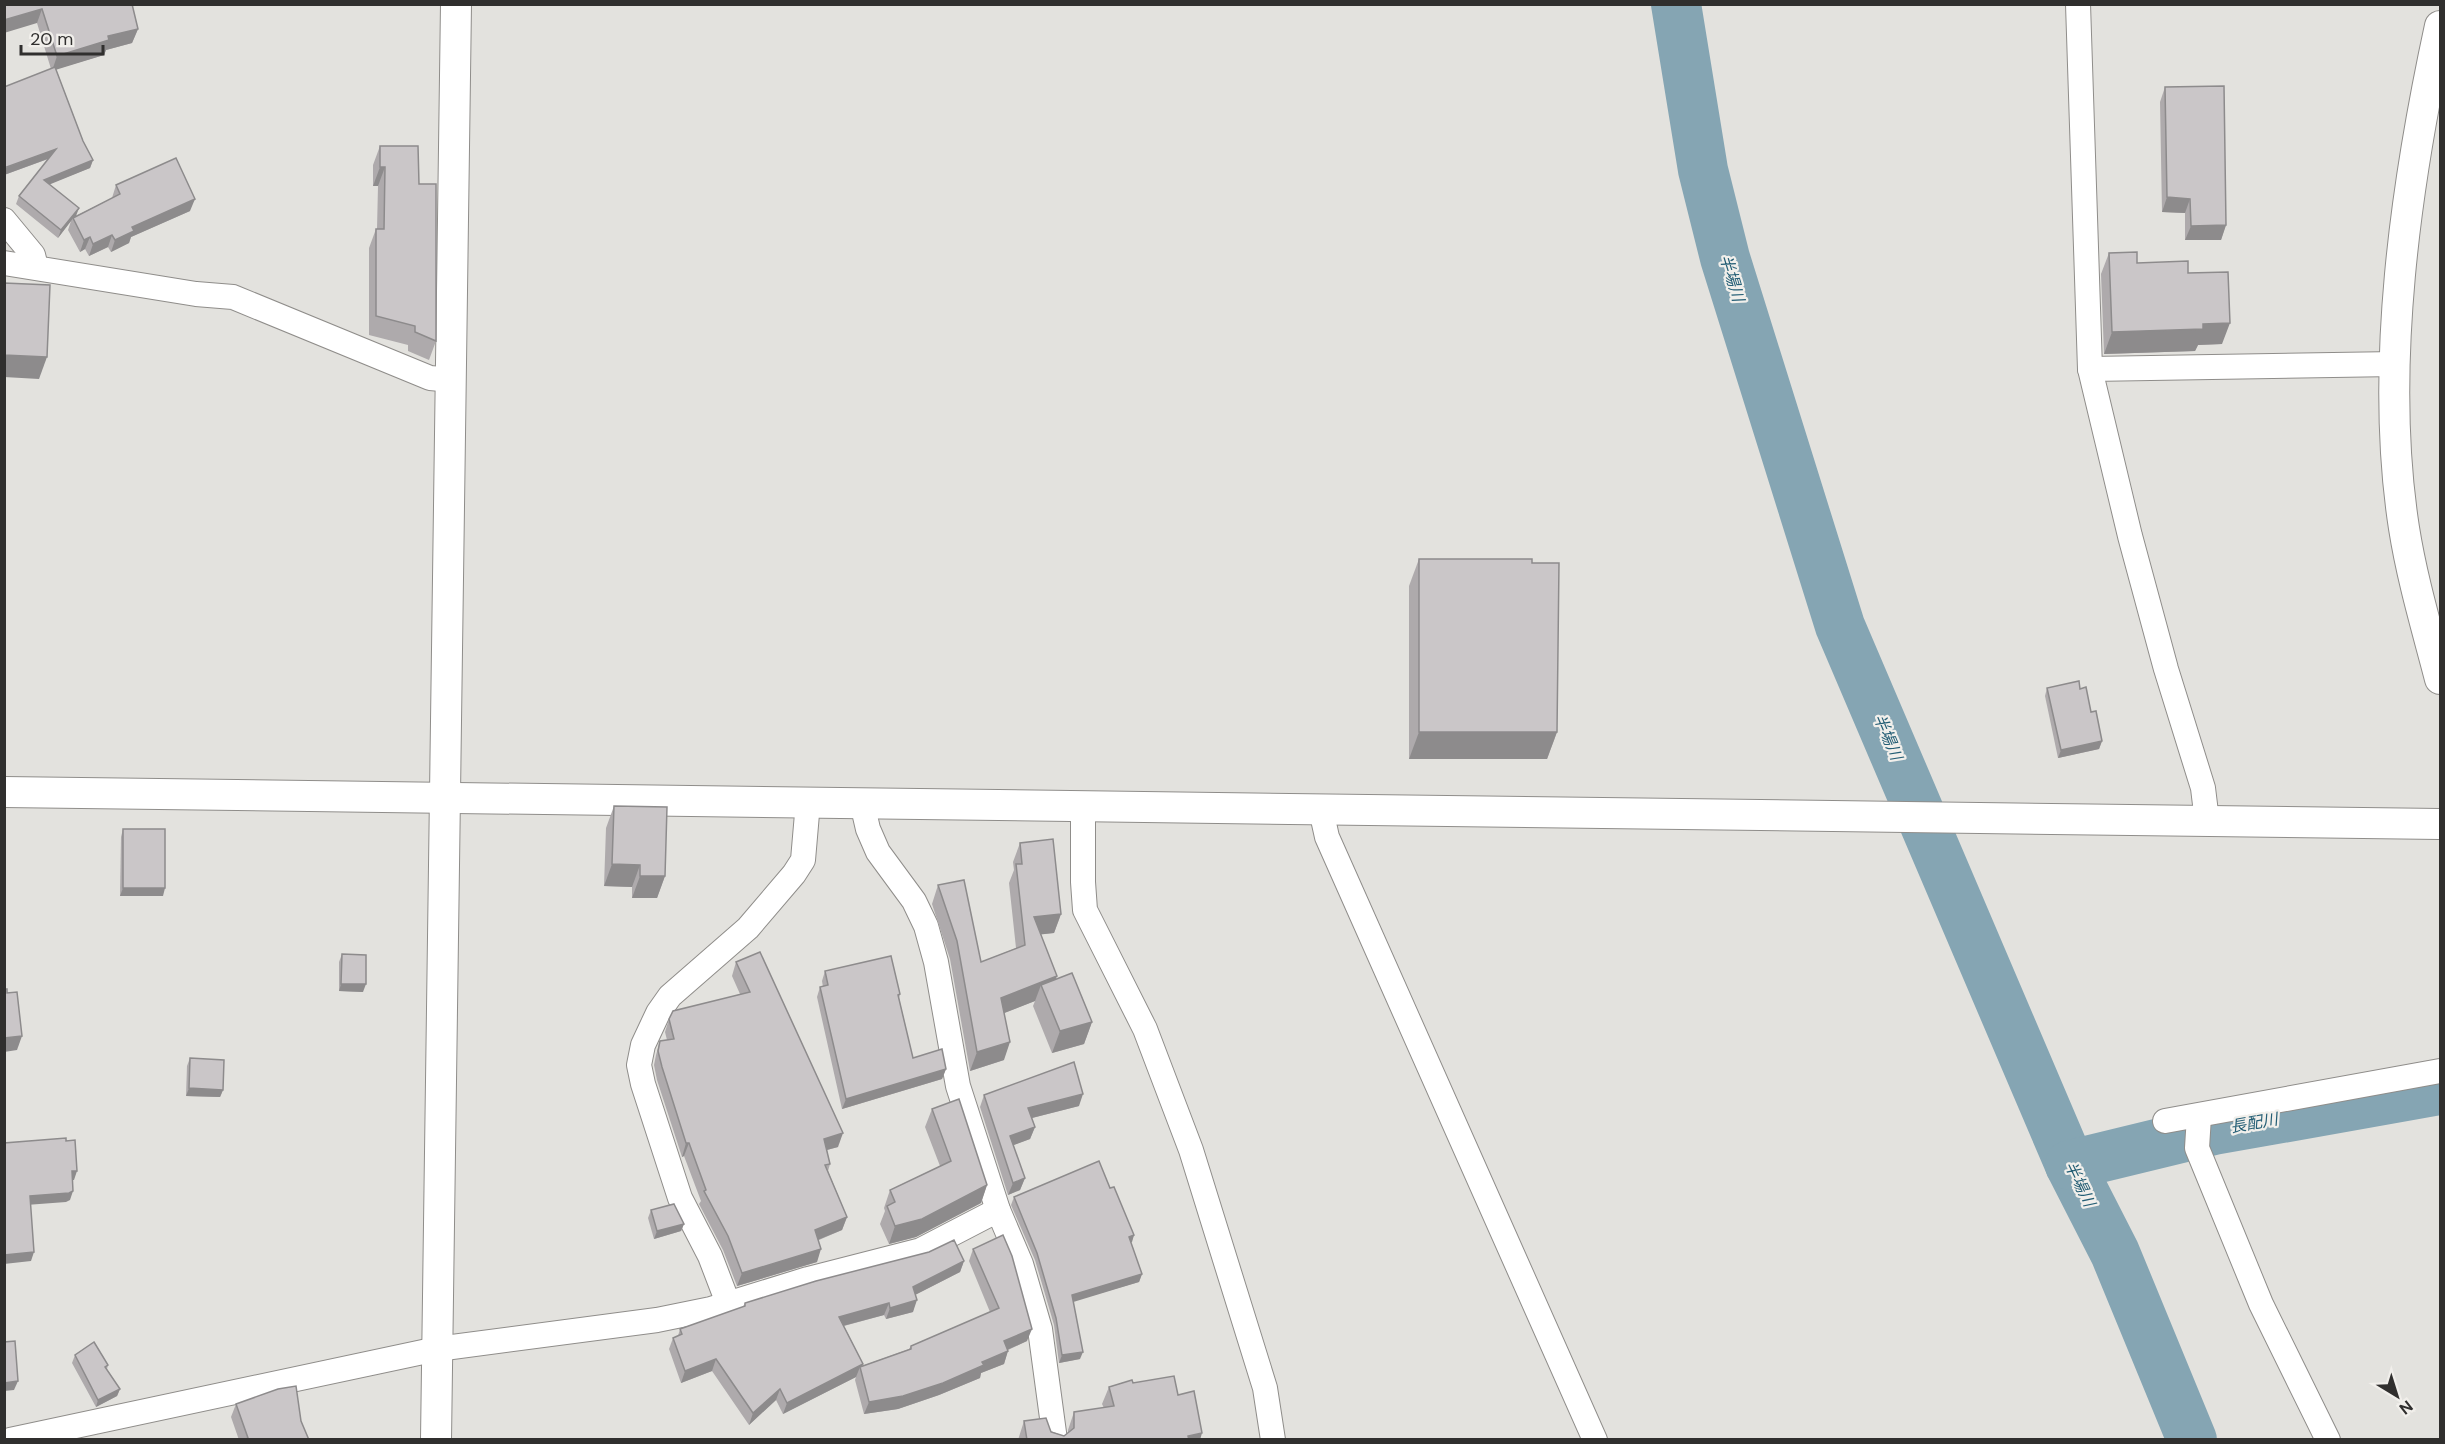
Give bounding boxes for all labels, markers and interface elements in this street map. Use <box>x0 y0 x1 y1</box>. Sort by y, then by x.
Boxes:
scale bar <box>21 18 104 56</box>
text: 20 m <box>30 27 73 51</box>
water label: 半場川 <box>1715 252 1750 306</box>
water label: 半場川 <box>1869 711 1908 765</box>
water label: 長配川 <box>2229 1108 2281 1138</box>
water label: 半場川 <box>2060 1158 2101 1212</box>
north arrow <box>2367 1366 2427 1426</box>
text: N <box>2395 1396 2417 1419</box>

